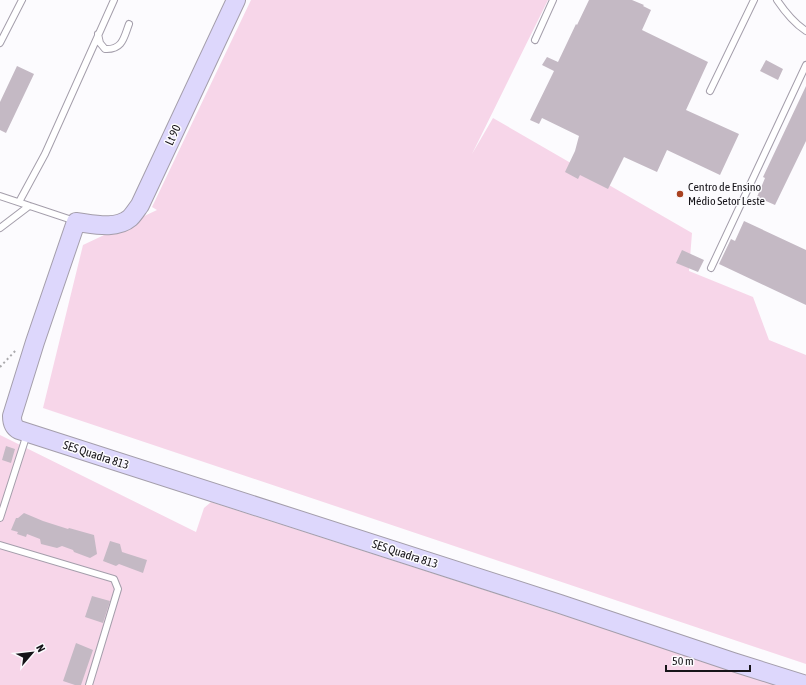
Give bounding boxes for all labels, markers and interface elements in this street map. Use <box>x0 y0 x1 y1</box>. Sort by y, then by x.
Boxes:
street label: Lt 90 <box>162 122 184 147</box>
place label: Centro de Ensino Médio Setor Leste <box>688 180 765 208</box>
marker: Centro de Ensino Médio Setor Leste <box>675 189 685 199</box>
street label: SES Quadra 813 <box>61 438 131 472</box>
street label: SES Quadra 813 <box>370 537 440 571</box>
north arrow <box>12 633 52 673</box>
text: N <box>34 643 48 654</box>
scale bar <box>666 647 750 673</box>
text: 50 m <box>672 654 694 668</box>

